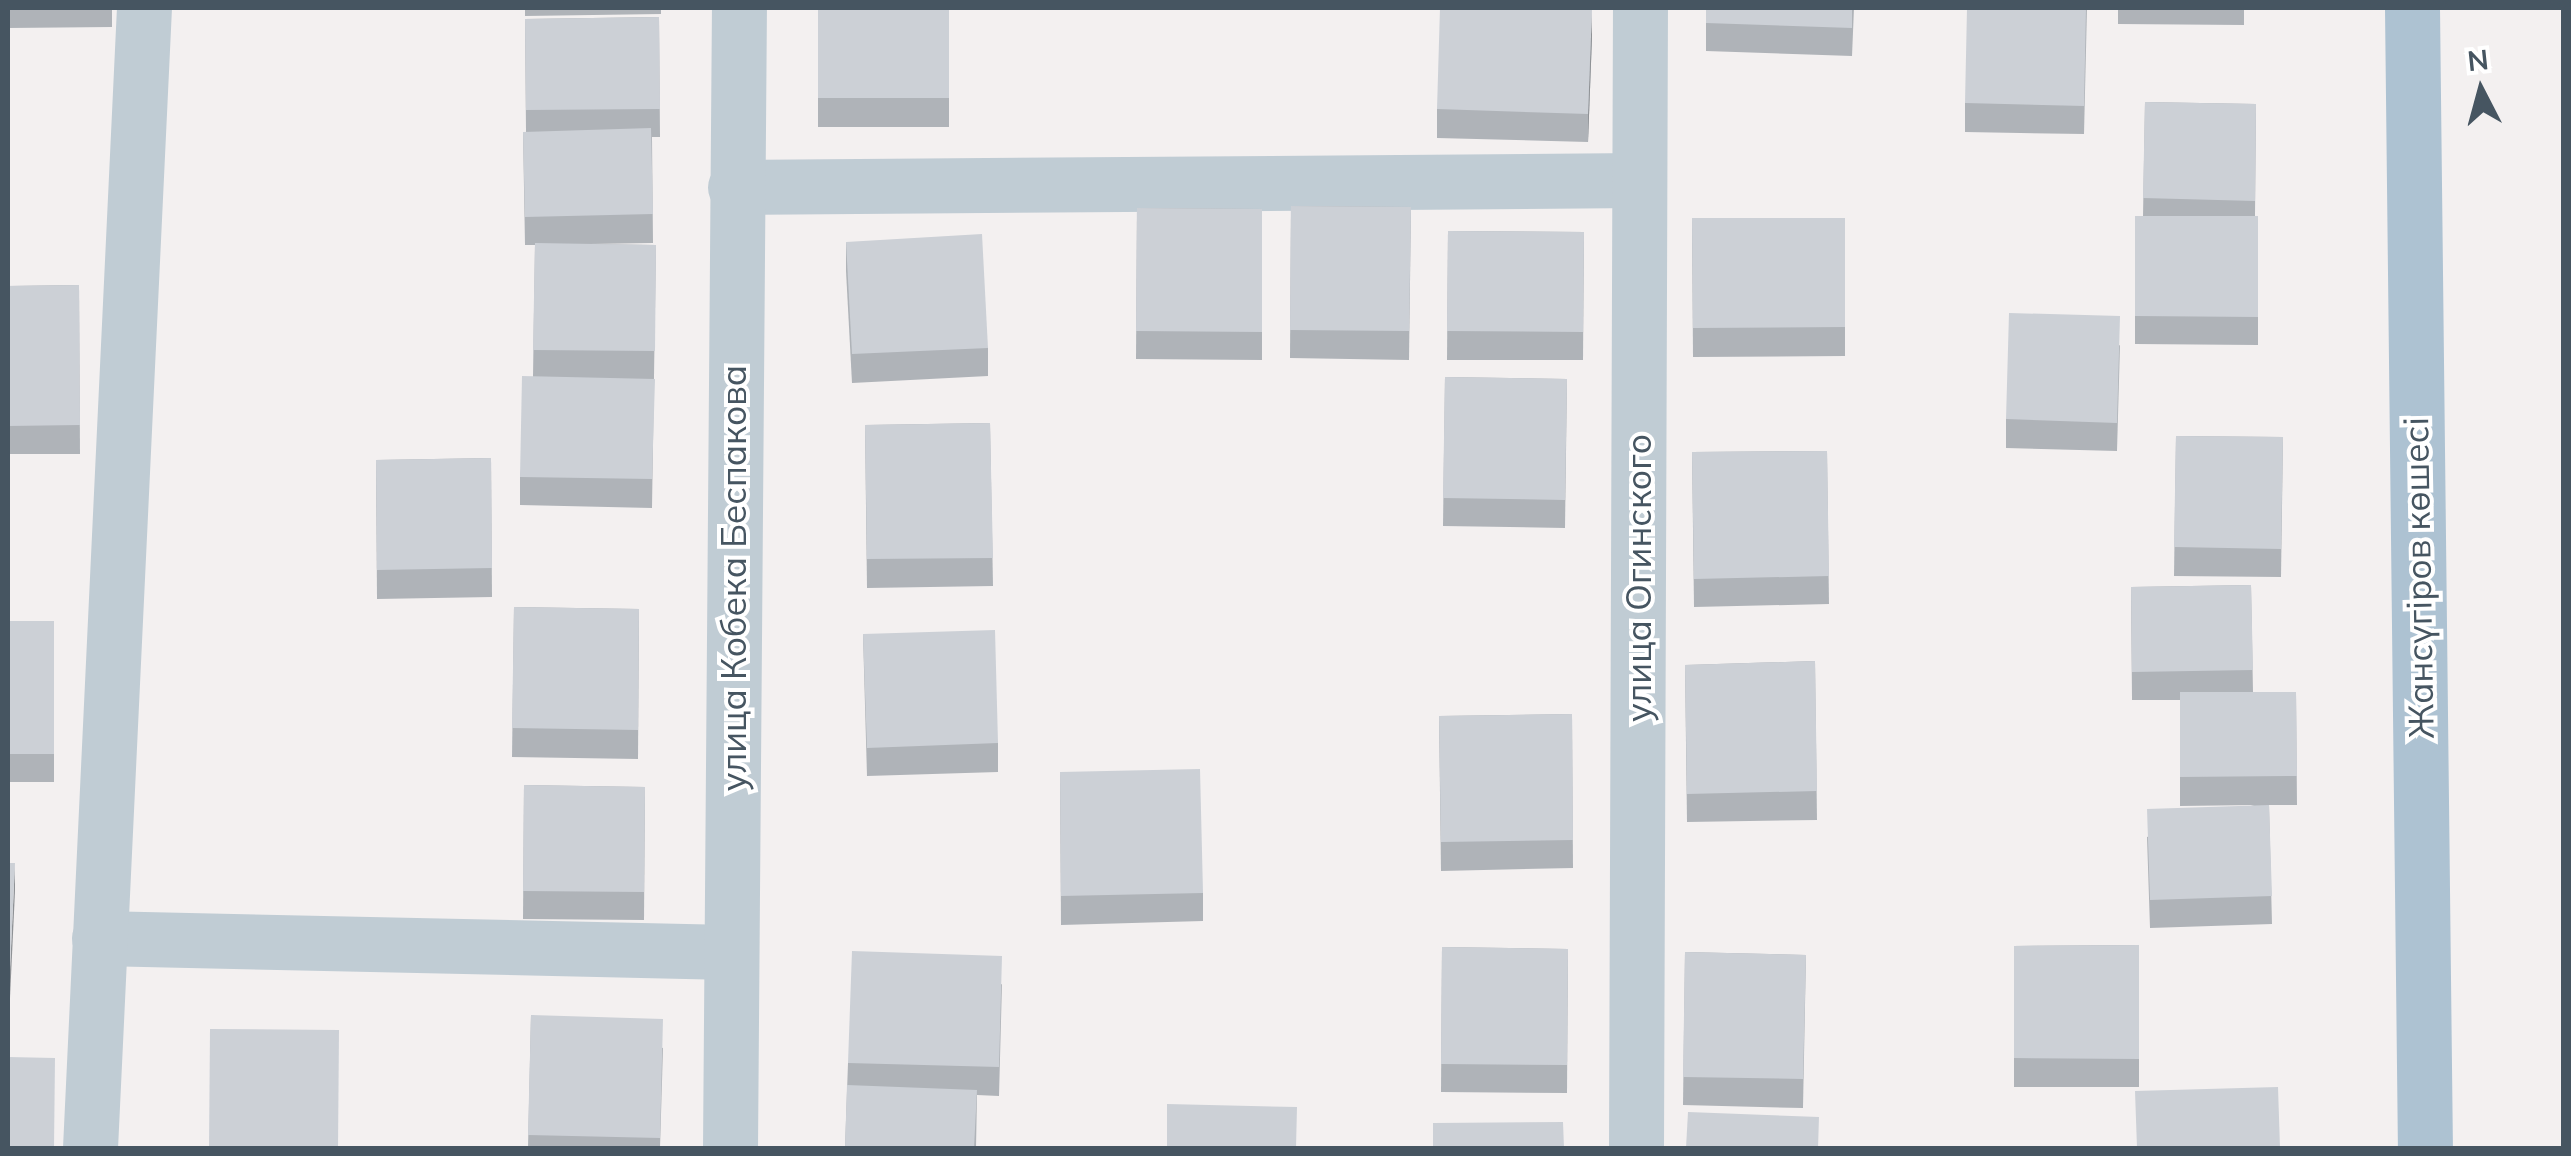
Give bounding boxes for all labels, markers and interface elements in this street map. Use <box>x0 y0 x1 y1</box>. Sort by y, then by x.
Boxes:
north arrow <box>2431 40 2531 140</box>
text: N <box>2465 41 2490 78</box>
street label: улица Кобека Беспакова <box>712 365 754 791</box>
street label: Жансүгіров көшесі <box>2394 417 2442 739</box>
street label: улица Огинского <box>1617 434 1659 722</box>

